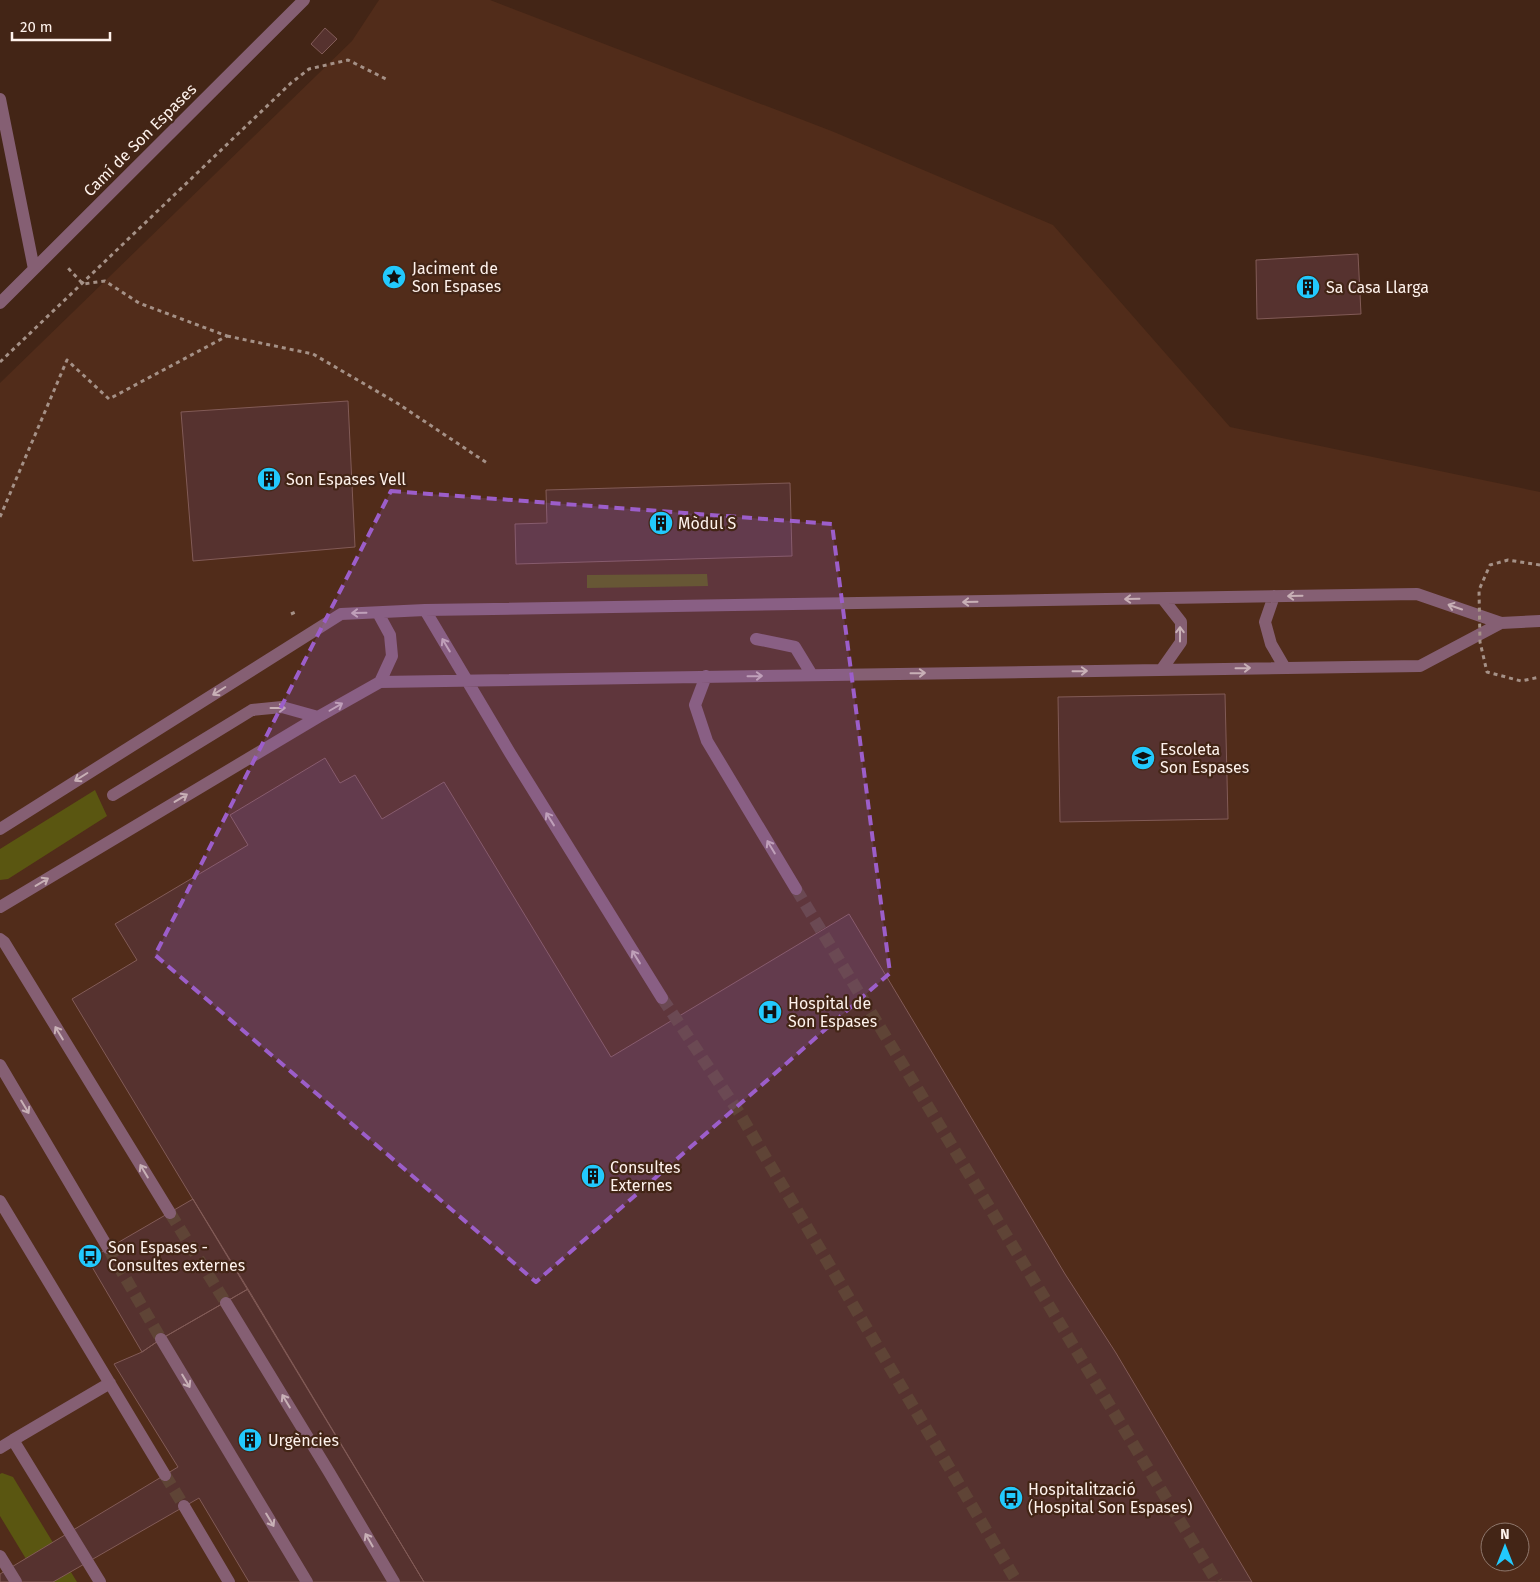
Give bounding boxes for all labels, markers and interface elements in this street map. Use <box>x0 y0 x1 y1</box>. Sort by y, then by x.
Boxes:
scale bar <box>12 10 110 42</box>
text: 20 m <box>20 18 53 36</box>
street label: Camí de Son Espases <box>80 80 200 200</box>
place label: Jaciment de Son Espases <box>412 259 501 296</box>
place icon: Jaciment de Son Espases <box>381 264 407 290</box>
building icon: Sa Casa Llarga <box>1295 274 1321 300</box>
place label: Sa Casa Llarga <box>1326 278 1429 297</box>
building icon: Son Espases Vell <box>256 466 282 492</box>
place label: Son Espases Vell <box>286 470 406 489</box>
building icon: Mòdul S <box>648 510 674 536</box>
place label: Mòdul S <box>678 514 737 533</box>
one-way arrow <box>1287 591 1303 601</box>
one-way arrow <box>1124 594 1140 604</box>
one-way arrow <box>962 597 978 607</box>
one-way arrow <box>1447 602 1463 612</box>
one-way arrow <box>351 609 367 618</box>
one-way arrow <box>1176 626 1185 642</box>
one-way arrow <box>441 639 451 653</box>
one-way arrow <box>1234 663 1250 673</box>
one-way arrow <box>1072 666 1088 676</box>
one-way arrow <box>909 668 925 678</box>
one-way arrow <box>746 671 763 681</box>
one-way arrow <box>212 686 226 696</box>
one-way arrow <box>328 701 342 711</box>
one-way arrow <box>270 703 286 713</box>
place label: Escoleta Son Espases <box>1160 740 1249 777</box>
school or university icon: Escoleta Son Espases <box>1130 745 1156 771</box>
one-way arrow <box>75 773 89 783</box>
one-way arrow <box>173 793 187 803</box>
one-way arrow <box>545 812 555 826</box>
one-way arrow <box>765 841 775 855</box>
one-way arrow <box>34 876 48 886</box>
one-way arrow <box>631 950 641 964</box>
place label: Hospital de Son Espases <box>788 994 877 1031</box>
hospital icon: Hospital de Son Espases <box>757 999 783 1025</box>
one-way arrow <box>54 1026 64 1040</box>
one-way arrow <box>20 1099 30 1113</box>
place label: Consultes Externes <box>610 1158 681 1195</box>
building icon: Consultes Externes <box>580 1163 606 1189</box>
one-way arrow <box>139 1165 149 1179</box>
place label: Son Espases - Consultes externes <box>108 1238 245 1275</box>
bus stop icon: Son Espases - Consultes externes <box>77 1243 103 1269</box>
one-way arrow <box>182 1373 192 1387</box>
one-way arrow <box>280 1394 290 1408</box>
building icon: Urgències <box>237 1427 263 1453</box>
place label: Urgències <box>268 1431 339 1450</box>
place label: Hospitalització (Hospital Son Espases) <box>1028 1480 1192 1517</box>
bus stop icon: Hospitalització (Hospital Son Espases) <box>998 1485 1024 1511</box>
one-way arrow <box>266 1513 276 1527</box>
north arrow <box>1480 1522 1530 1572</box>
text: N <box>1500 1526 1510 1543</box>
one-way arrow <box>364 1533 374 1548</box>

